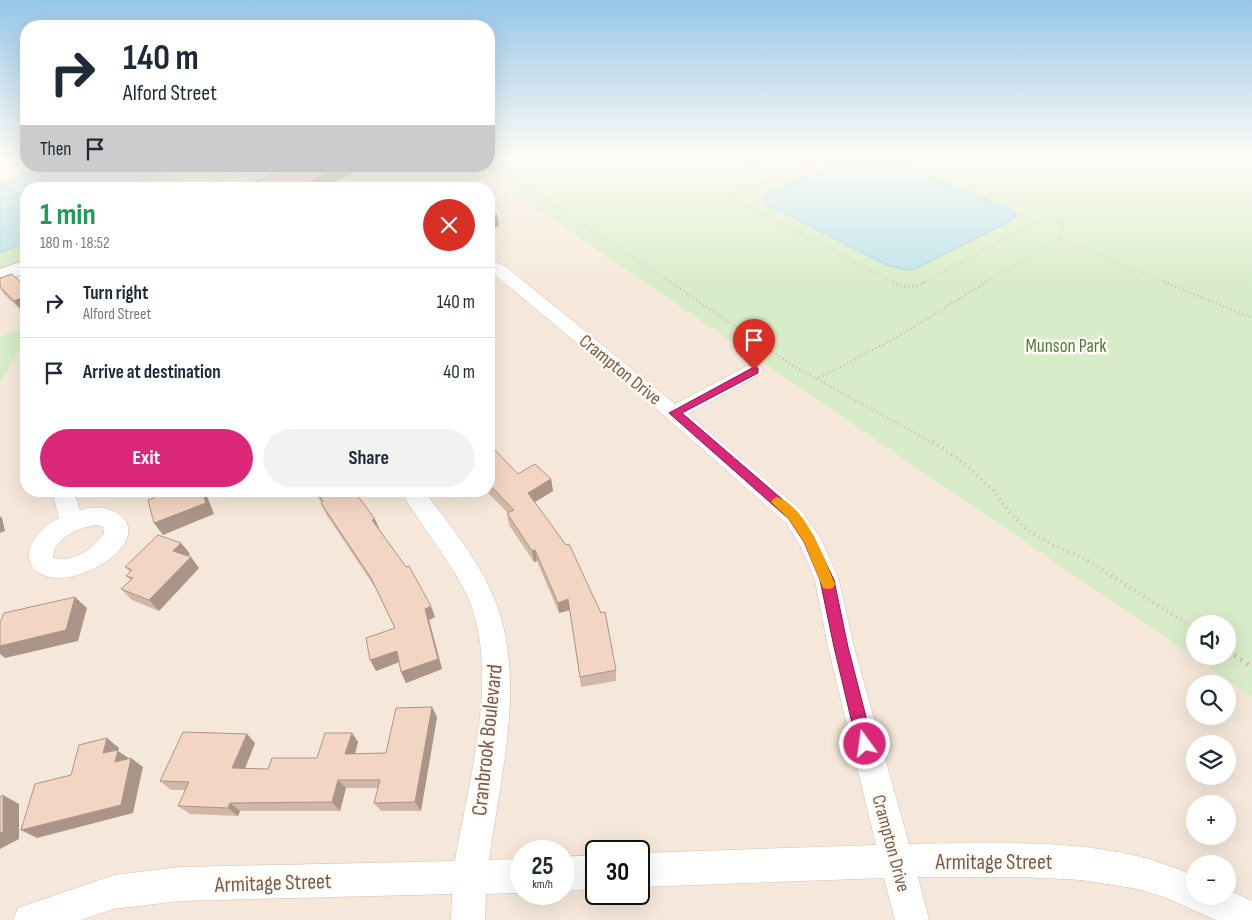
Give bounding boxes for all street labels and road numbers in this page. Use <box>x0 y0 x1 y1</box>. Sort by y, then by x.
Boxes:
street label: Crampton Drive <box>574 330 666 410</box>
street label: Cranbrook Boulevard <box>466 663 509 817</box>
street label: Crampton Drive <box>867 792 915 894</box>
street label: Armitage Street <box>935 849 1053 876</box>
street label: Armitage Street <box>213 868 332 899</box>

